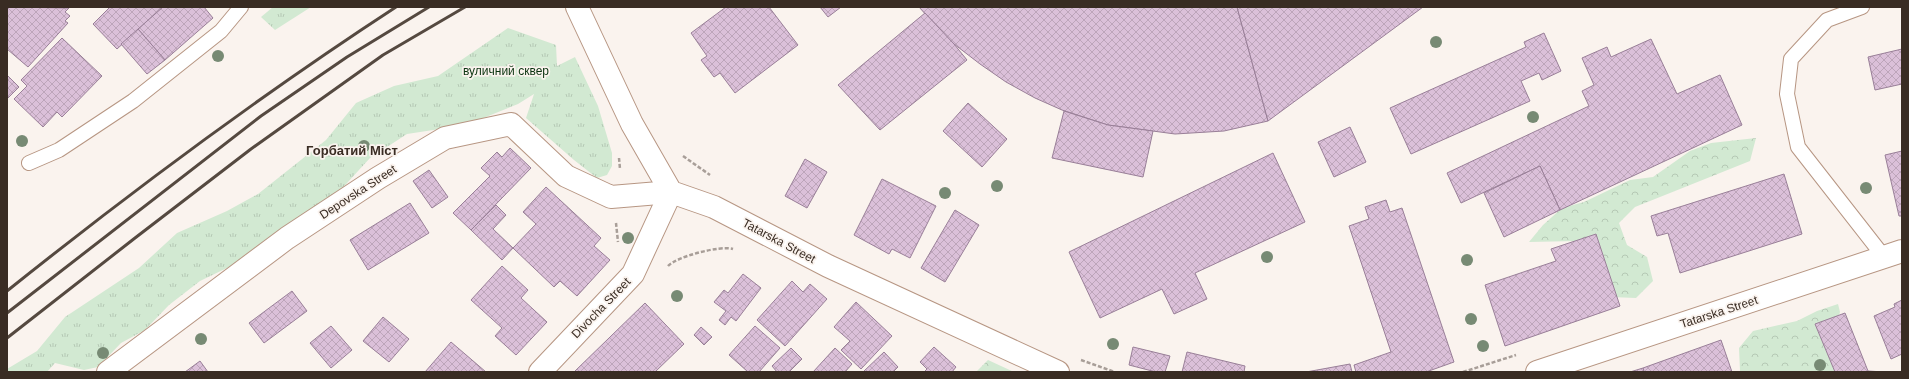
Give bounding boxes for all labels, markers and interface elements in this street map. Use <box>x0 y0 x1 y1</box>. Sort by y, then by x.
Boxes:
park label: вуличний сквер <box>463 64 549 78</box>
district label: Горбатий Міст <box>306 143 398 158</box>
street label: Depovska Street <box>317 162 400 222</box>
street label: Tatarska Street <box>740 216 819 266</box>
street label: Divocha Street <box>569 274 634 341</box>
street label: Tatarska Street <box>1678 293 1760 331</box>

